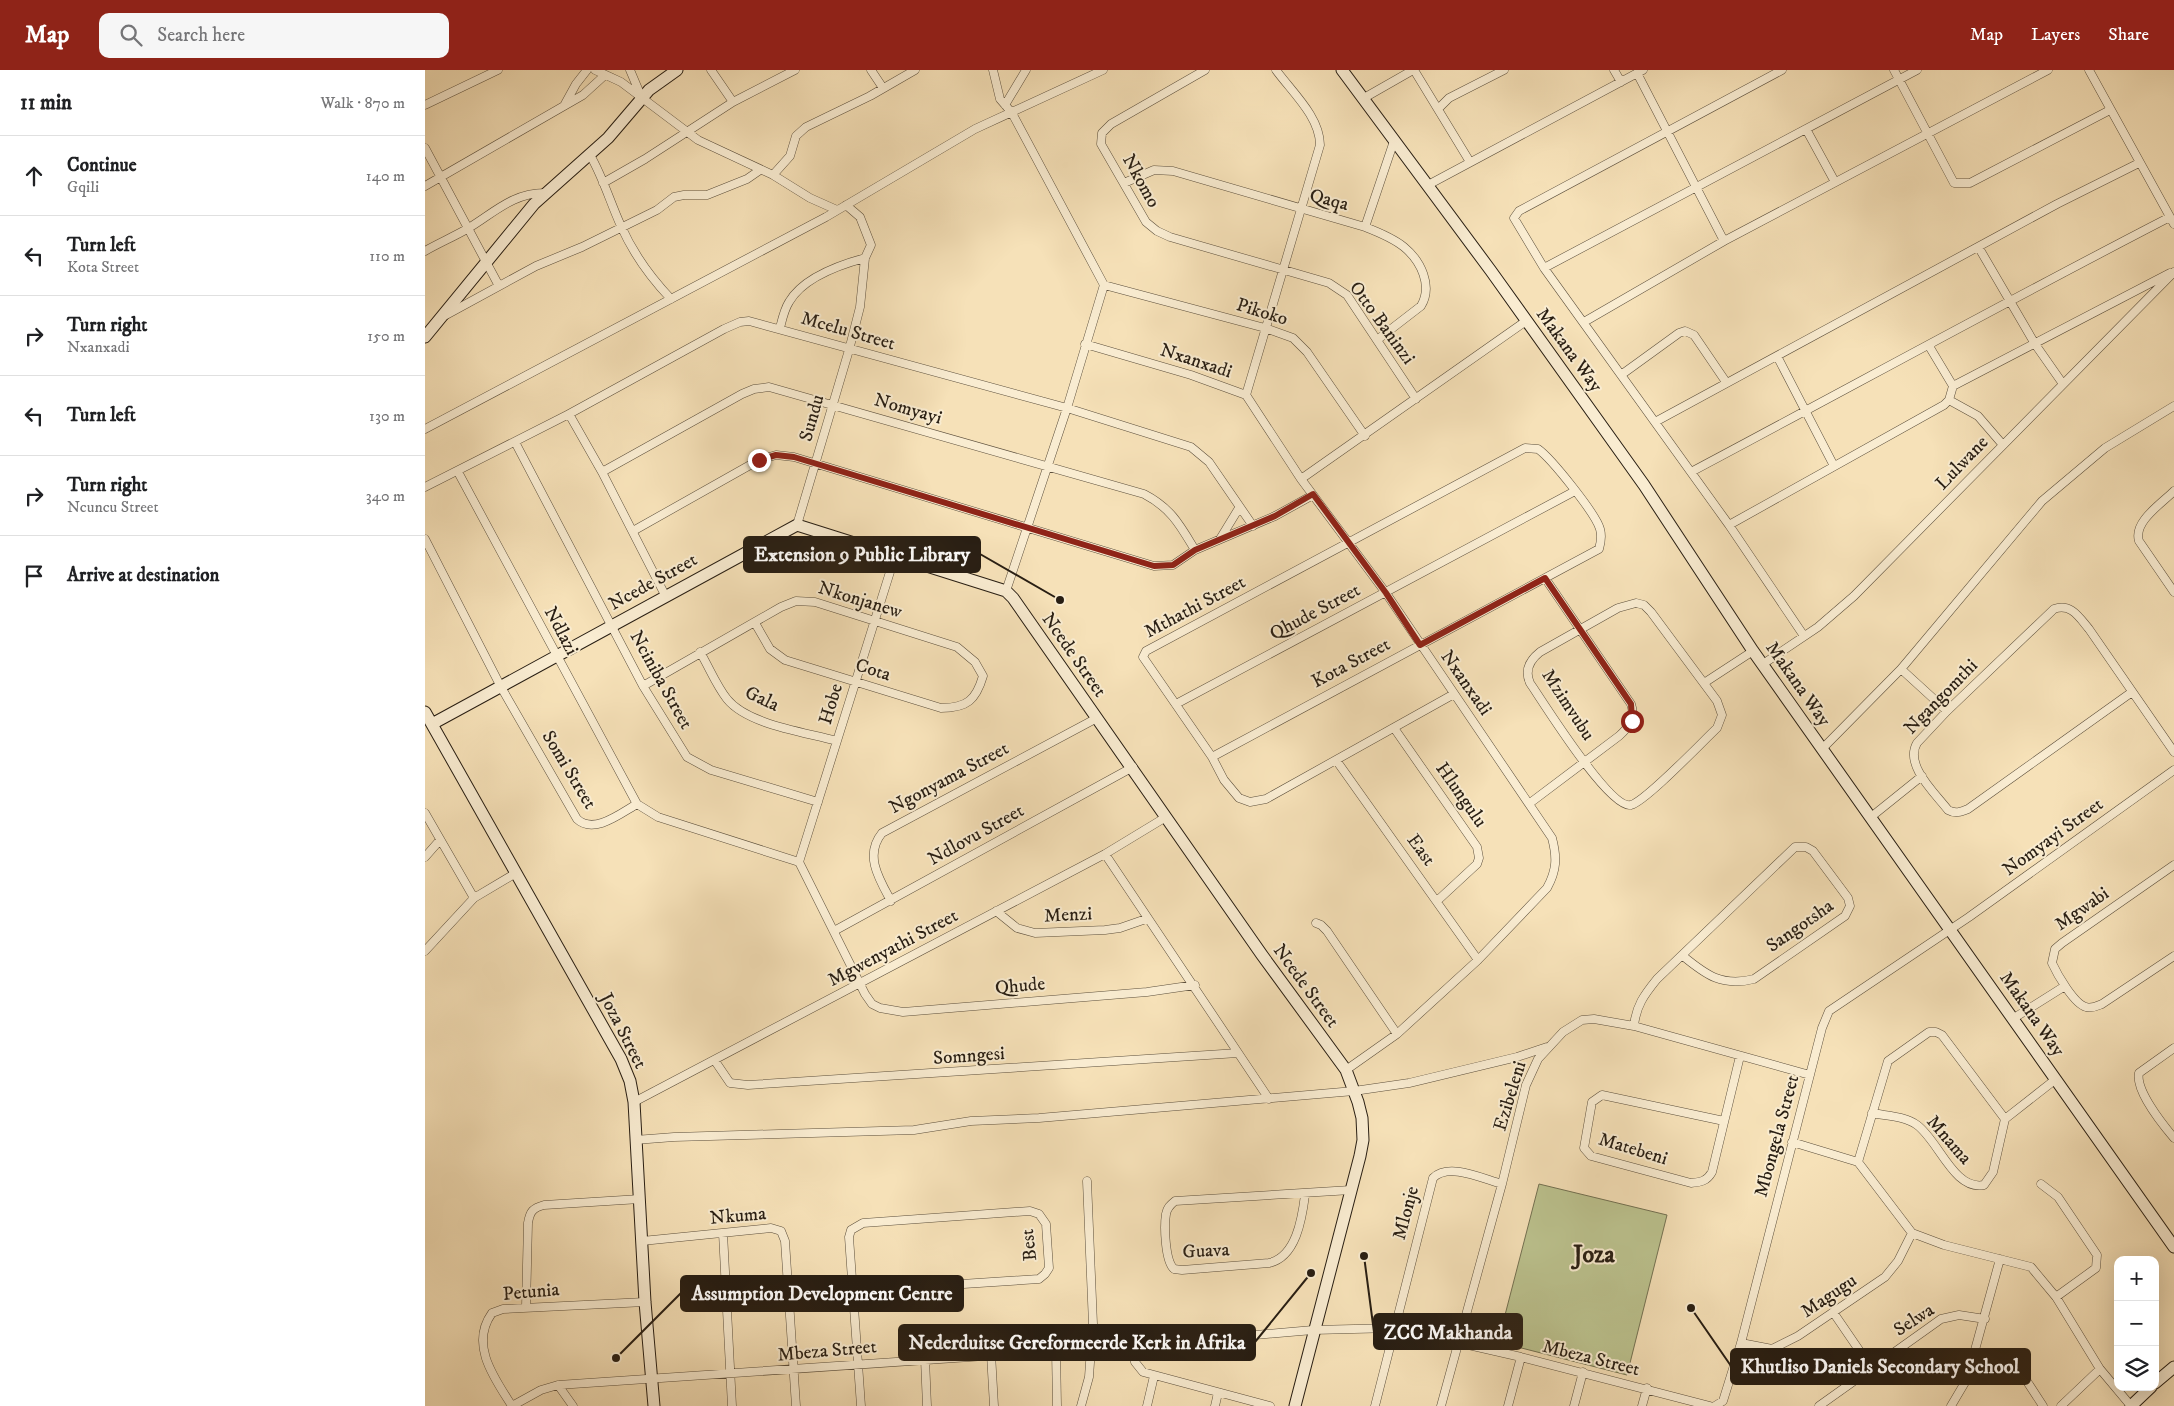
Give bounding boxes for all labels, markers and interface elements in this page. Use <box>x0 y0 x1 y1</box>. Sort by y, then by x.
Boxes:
search box <box>99 13 449 58</box>
text: Map <box>25 20 69 50</box>
icon: search <box>117 21 145 49</box>
text: Search here <box>157 24 245 47</box>
text: Map <box>1970 24 2003 46</box>
text: Layers <box>2031 24 2080 46</box>
text: Share <box>2108 24 2149 46</box>
text: 11 min <box>20 90 72 116</box>
text: Walk · 870 m <box>321 93 405 113</box>
street label: Nkomo <box>1117 150 1165 212</box>
text: Continue <box>67 154 137 177</box>
icon: ahead <box>20 162 48 190</box>
text: 140 m <box>366 166 405 186</box>
text: Gqili <box>67 177 99 197</box>
street label: Qaqa <box>1307 184 1351 217</box>
text: Turn left <box>67 234 136 257</box>
icon: left <box>20 242 48 270</box>
text: 110 m <box>369 246 405 266</box>
text: Kota Street <box>67 257 139 277</box>
street label: Otto Baninzi <box>1344 277 1420 369</box>
street label: Pikoko <box>1233 293 1291 331</box>
street label: Makana Way <box>1531 303 1608 397</box>
street label: Mcelu Street <box>798 307 898 355</box>
text: Turn right <box>67 314 147 337</box>
icon: right <box>20 322 48 350</box>
text: 150 m <box>367 326 405 346</box>
text: Nxanxadi <box>67 337 130 357</box>
street label: Nxanxadi <box>1157 339 1235 383</box>
street label: Nomyayi <box>871 388 945 430</box>
street label: Sundu <box>794 392 830 444</box>
icon: left <box>20 402 48 430</box>
text: Turn left <box>67 404 136 427</box>
text: 130 m <box>369 406 405 426</box>
street label: Lulwane <box>1931 431 1993 495</box>
route end <box>748 449 771 472</box>
text: Turn right <box>67 474 147 497</box>
icon: right <box>20 482 48 510</box>
text: 340 m <box>366 486 405 506</box>
text: Ncuncu Street <box>67 497 159 517</box>
callout: Extension 9 Public Library <box>744 537 980 572</box>
text: Extension 9 Public Library <box>754 543 971 568</box>
street label: Ncede Street <box>605 548 701 616</box>
icon: arrive <box>20 562 48 590</box>
text: Arrive at destination <box>67 564 219 587</box>
street label: Mthathi Street <box>1141 571 1249 643</box>
street label: Nkonjanew <box>815 576 905 624</box>
street label: Qhude Street <box>1266 579 1364 645</box>
street label: Ndlazi <box>539 603 583 659</box>
street label: Ncede Street <box>1037 608 1111 702</box>
street label: Nciniba Street <box>625 627 697 733</box>
street label: Kota Street <box>1308 633 1394 693</box>
street label: Makana Way <box>1760 637 1836 732</box>
street label: Nxanxadi <box>1435 646 1497 720</box>
street label: Cota <box>852 653 894 687</box>
street label: Ngangomthi <box>1899 654 1983 740</box>
street label: Mzimvubu <box>1536 665 1600 745</box>
street label: Gala <box>741 681 783 717</box>
street label: Hobe <box>814 681 848 727</box>
route start <box>1621 710 1644 733</box>
street label: Somi Street <box>537 727 601 813</box>
street label: Ngonyama Street <box>885 737 1013 819</box>
street label: Hlungulu <box>1430 758 1492 832</box>
street label: Nomyayi Street <box>1998 793 2108 881</box>
street label: Ndlovu Street <box>924 799 1028 871</box>
street label: East <box>1402 829 1440 871</box>
street label: Mgwabi <box>2050 882 2114 936</box>
street label: Sangotsha <box>1762 895 1838 957</box>
street label: Menzi <box>1043 902 1093 928</box>
street label: Mgwenyathi Street <box>824 904 962 992</box>
street label: Ncede Street <box>1268 940 1344 1032</box>
street label: Makana Way <box>1994 967 2070 1062</box>
street label: Qhude <box>994 972 1046 1000</box>
street label: Joza Street <box>593 988 652 1073</box>
street label: Somngesi <box>932 1042 1006 1070</box>
street label: Ezibeleni <box>1489 1058 1532 1134</box>
street label: Mbongela Street <box>1750 1072 1804 1200</box>
street label: Mnama <box>1921 1111 1977 1169</box>
street label: Matebeni <box>1596 1128 1670 1170</box>
street label: Mlonje <box>1388 1184 1424 1242</box>
street label: Nkuma <box>709 1202 767 1230</box>
street label: Best <box>1016 1228 1042 1262</box>
street label: Guava <box>1182 1238 1230 1264</box>
district label: Joza <box>1570 1240 1615 1270</box>
map controls <box>2114 1256 2159 1391</box>
button: + <box>2114 1256 2159 1301</box>
street label: Magugu <box>1797 1269 1861 1323</box>
callout: Assumption Development Centre <box>681 1276 963 1311</box>
street label: Petunia <box>502 1278 560 1306</box>
text: Assumption Development Centre <box>690 1282 953 1307</box>
street label: Selwa <box>1889 1298 1939 1342</box>
button: − <box>2114 1301 2159 1346</box>
callout: ZCC Makhanda <box>1374 1314 1522 1349</box>
text: ZCC Makhanda <box>1384 1321 1513 1346</box>
callout: Nederduitse Gereformeerde Kerk in Afrika <box>899 1325 1255 1360</box>
text: Nederduitse Gereformeerde Kerk in Afrika <box>909 1331 1246 1356</box>
street label: Mbeza Street <box>776 1335 878 1367</box>
street label: Mbeza Street <box>1540 1335 1642 1381</box>
button: layers <box>2114 1346 2159 1391</box>
callout: Khutliso Daniels Secondary School <box>1731 1349 2030 1384</box>
text: Khutliso Daniels Secondary School <box>1741 1355 2020 1380</box>

